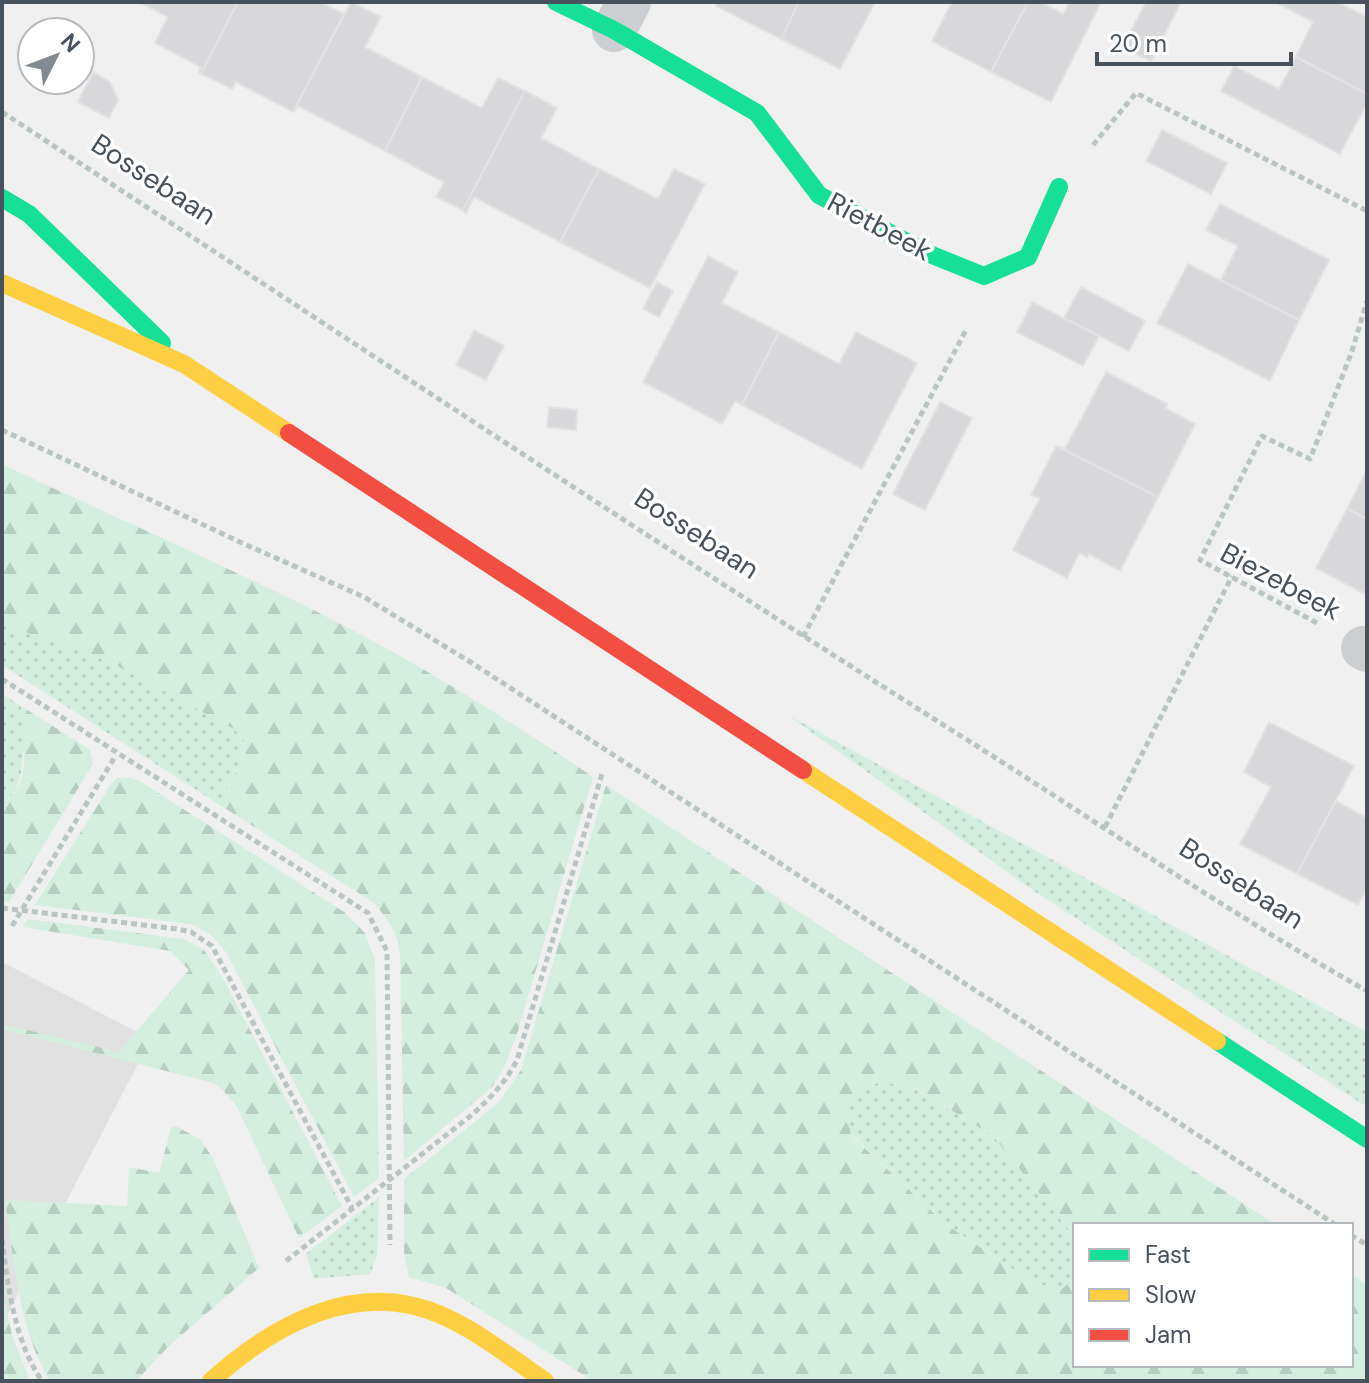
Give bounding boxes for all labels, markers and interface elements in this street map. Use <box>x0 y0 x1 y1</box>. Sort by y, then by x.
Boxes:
north arrow <box>16 16 96 96</box>
scale bar <box>1097 16 1291 66</box>
text: N <box>54 27 87 59</box>
text: 20 m <box>1109 28 1167 59</box>
street label: Bossebaan <box>84 125 223 233</box>
street label: Rietbeek <box>821 184 938 269</box>
street label: Bossebaan <box>627 479 766 587</box>
street label: Biezebeek <box>1214 534 1348 629</box>
street label: Bossebaan <box>1172 829 1311 937</box>
legend <box>1073 1223 1353 1367</box>
text: Fast <box>1145 1239 1191 1270</box>
text: Slow <box>1145 1279 1196 1310</box>
text: Jam <box>1145 1319 1191 1350</box>

